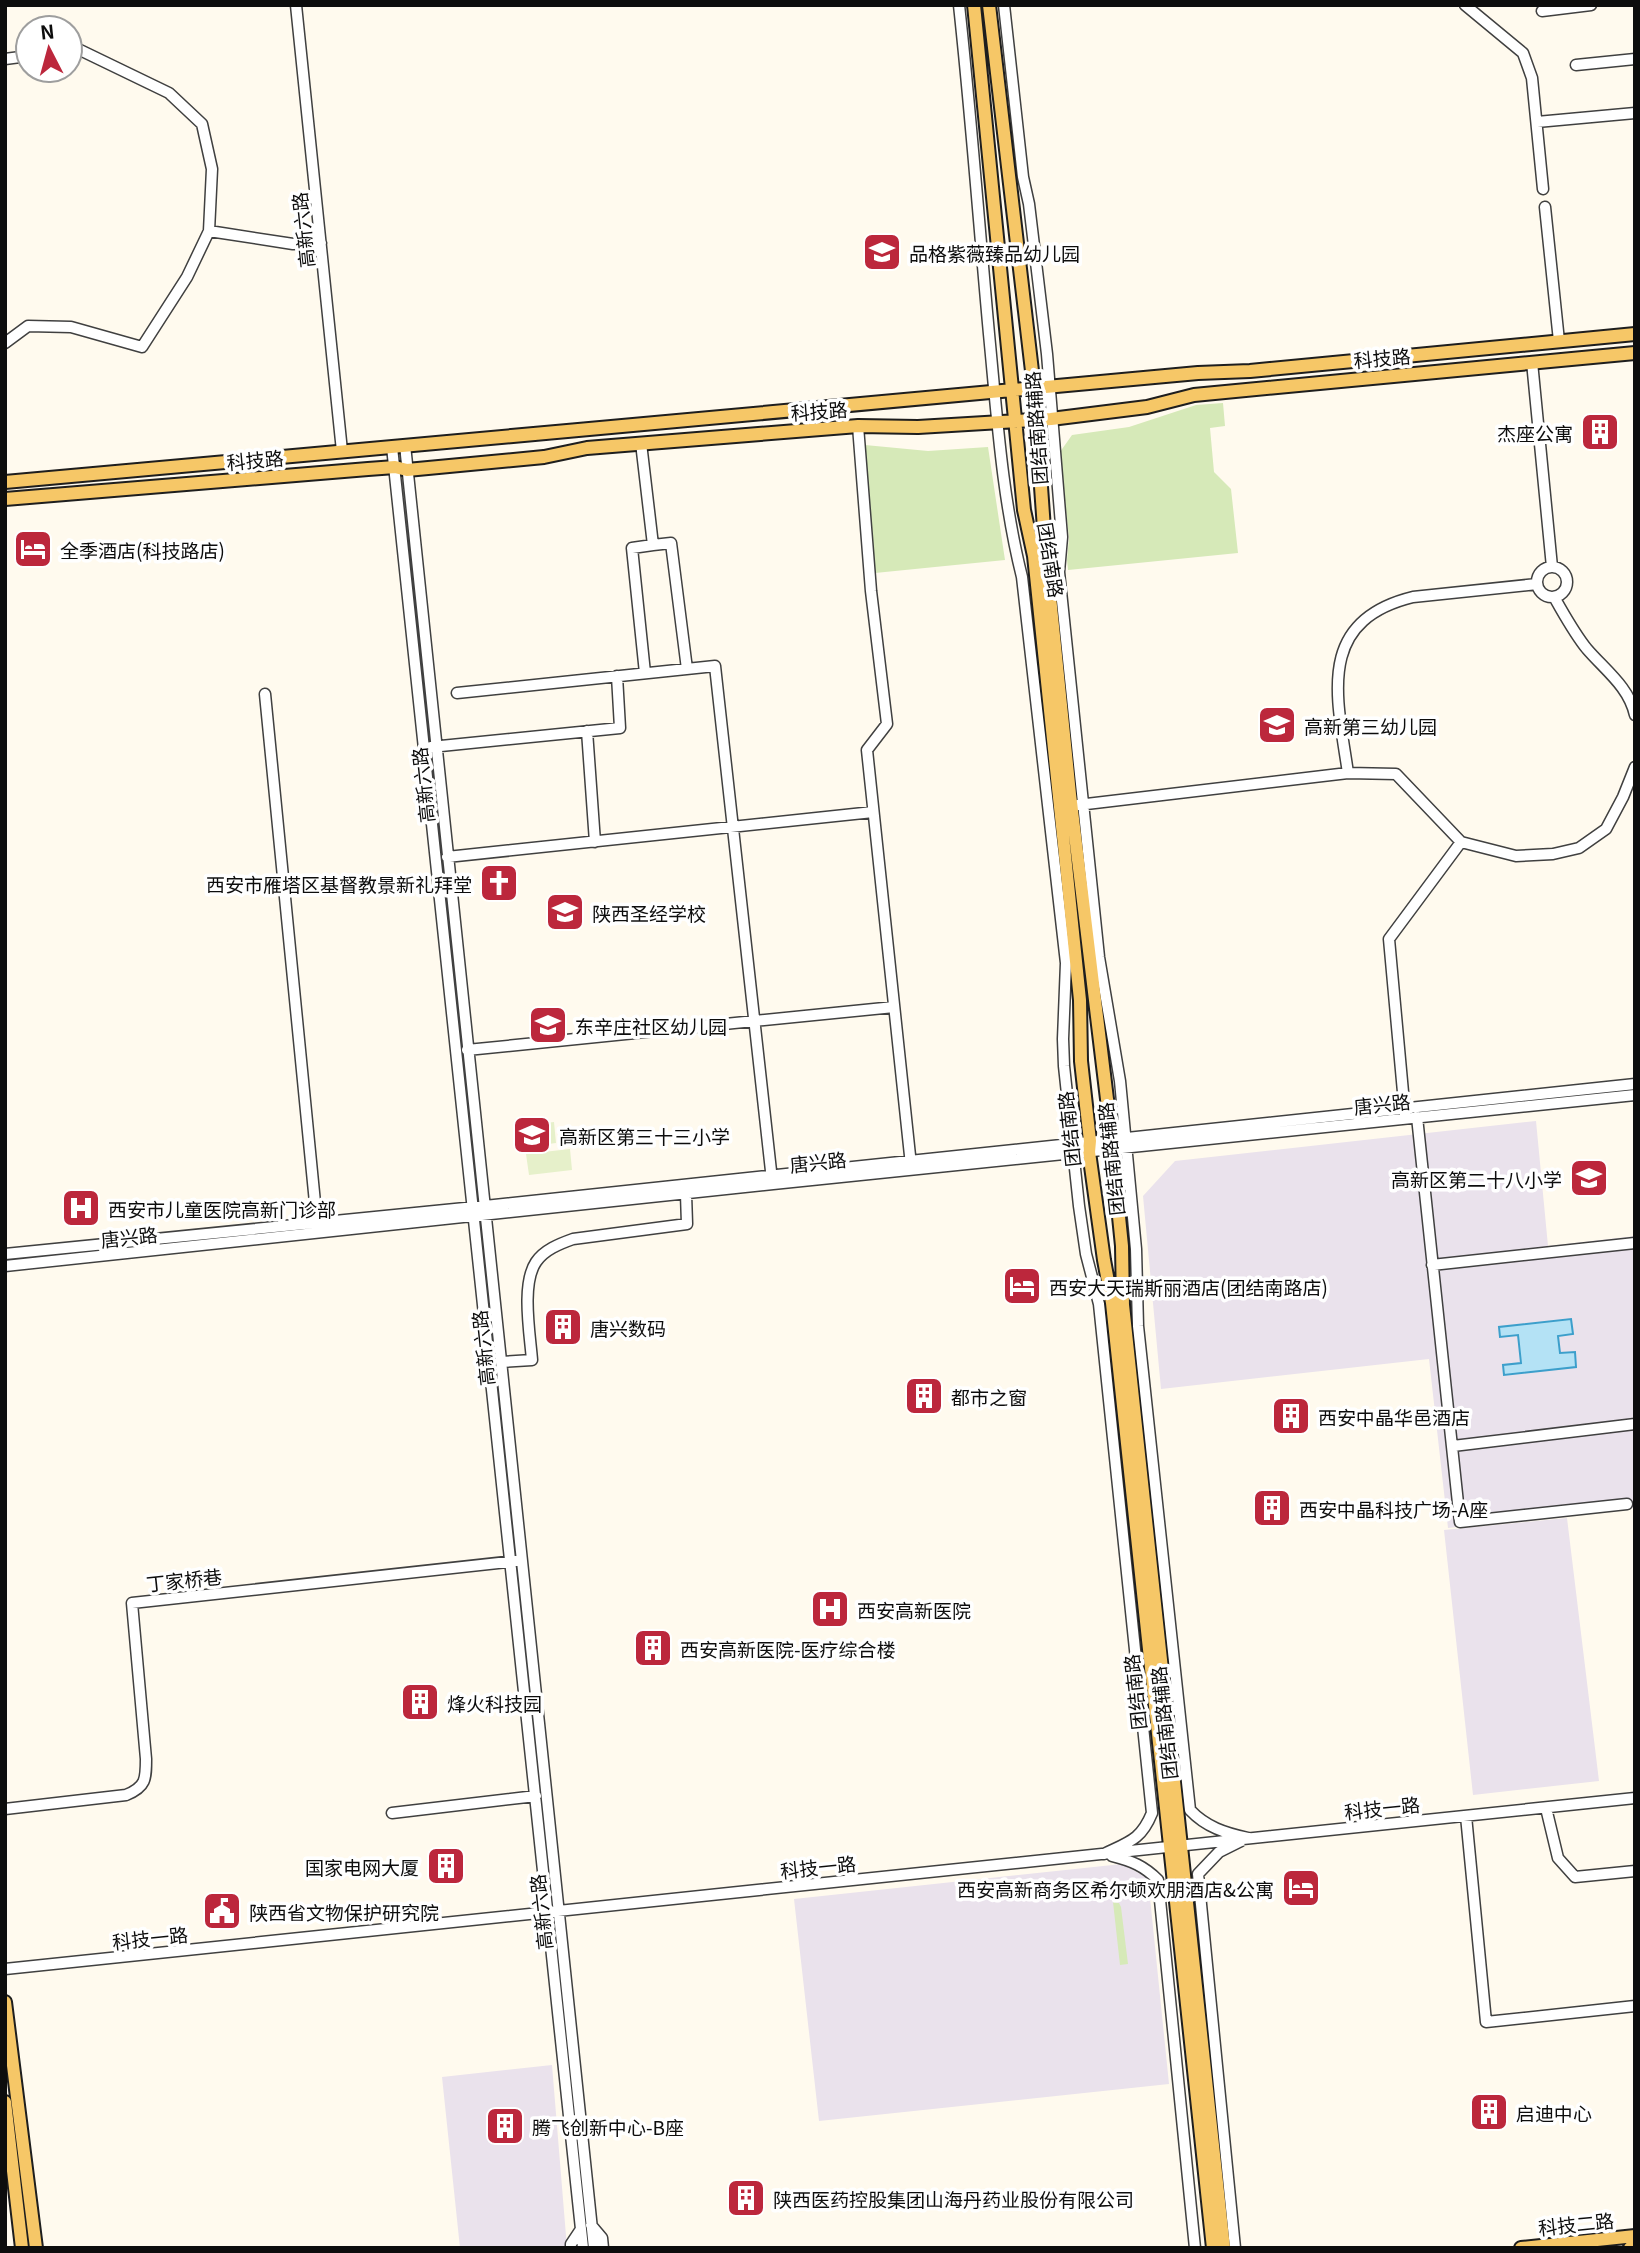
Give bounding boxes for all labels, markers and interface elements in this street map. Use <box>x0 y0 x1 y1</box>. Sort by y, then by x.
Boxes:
north arrow <box>14 14 84 84</box>
text: N <box>39 16 56 45</box>
street label: 高新六路 <box>285 191 319 269</box>
school or university icon: 品格紫薇臻品幼儿园 <box>861 231 903 273</box>
place label: 品格紫薇臻品幼儿园 <box>909 239 1080 266</box>
street label: 科技路 <box>1352 341 1412 373</box>
street label: 团结南路辅路 <box>1018 370 1052 486</box>
street label: 科技路 <box>790 395 848 425</box>
building icon: 杰座公寓 <box>1579 411 1621 453</box>
place label: 杰座公寓 <box>1497 419 1573 446</box>
street label: 科技路 <box>225 443 285 475</box>
street label: 团结南路 <box>1033 520 1071 600</box>
hotel icon: 全季酒店(科技路店) <box>12 528 54 570</box>
place label: 全季酒店(科技路店) <box>60 536 225 563</box>
school or university icon: 高新第三幼儿园 <box>1256 704 1298 746</box>
place label: 高新第三幼儿园 <box>1304 712 1437 739</box>
street label: 高新六路 <box>405 746 439 824</box>
church icon: 西安市雁塔区基督教景新礼拜堂 <box>478 862 520 904</box>
place label: 西安市雁塔区基督教景新礼拜堂 <box>206 870 472 897</box>
school or university icon: 陕西圣经学校 <box>544 891 586 933</box>
place label: 陕西圣经学校 <box>592 899 706 926</box>
school or university icon: 东辛庄社区幼儿园 <box>527 1004 569 1046</box>
place label: 东辛庄社区幼儿园 <box>575 1012 727 1039</box>
street label: 唐兴路 <box>1352 1087 1412 1119</box>
street label: 团结南路 <box>1051 1090 1085 1168</box>
street label: 团结南路辅路 <box>1091 1101 1129 1217</box>
school or university icon: 高新区第三十三小学 <box>511 1114 553 1156</box>
place label: 高新区第三十三小学 <box>559 1122 730 1149</box>
street label: 唐兴路 <box>788 1145 848 1177</box>
school or university icon: 高新区第二十八小学 <box>1568 1157 1610 1199</box>
place label: 高新区第二十八小学 <box>1391 1165 1562 1192</box>
hospital icon: 西安市儿童医院高新门诊部 <box>60 1187 102 1229</box>
place label: 西安市儿童医院高新门诊部 <box>108 1195 336 1222</box>
street label: 唐兴路 <box>99 1220 159 1252</box>
hotel icon: 西安大天瑞斯丽酒店(团结南路店) <box>1001 1265 1043 1307</box>
place label: 西安大天瑞斯丽酒店(团结南路店) <box>1049 1273 1328 1300</box>
building icon: 唐兴数码 <box>542 1306 584 1348</box>
street label: 高新六路 <box>465 1309 499 1387</box>
place label: 唐兴数码 <box>590 1314 666 1341</box>
building icon: 都市之窗 <box>903 1375 945 1417</box>
place label: 都市之窗 <box>951 1383 1027 1410</box>
building icon: 西安中晶华邑酒店 <box>1270 1395 1312 1437</box>
place label: 西安中晶华邑酒店 <box>1318 1403 1470 1430</box>
building icon: 西安中晶科技广场-A座 <box>1251 1487 1293 1529</box>
place label: 西安中晶科技广场-A座 <box>1299 1495 1488 1522</box>
street label: 丁家桥巷 <box>145 1562 223 1596</box>
hospital icon: 西安高新医院 <box>809 1588 851 1630</box>
place label: 西安高新医院 <box>857 1596 971 1623</box>
building icon: 西安高新医院-医疗综合楼 <box>632 1627 674 1669</box>
place label: 西安高新医院-医疗综合楼 <box>680 1635 896 1662</box>
street label: 团结南路 <box>1117 1653 1151 1731</box>
street label: 团结南路辅路 <box>1144 1665 1182 1781</box>
building icon: 烽火科技园 <box>399 1681 441 1723</box>
place label: 烽火科技园 <box>447 1689 542 1716</box>
street label: 科技一路 <box>1343 1790 1421 1824</box>
building icon: 国家电网大厦 <box>425 1845 467 1887</box>
street label: 科技一路 <box>779 1849 857 1883</box>
place label: 国家电网大厦 <box>305 1853 419 1880</box>
hotel icon: 西安高新商务区希尔顿欢朋酒店&公寓 <box>1280 1867 1322 1909</box>
street label: 高新六路 <box>523 1873 557 1951</box>
place label: 西安高新商务区希尔顿欢朋酒店&公寓 <box>957 1875 1274 1902</box>
public building icon: 陕西省文物保护研究院 <box>201 1890 243 1932</box>
place label: 陕西省文物保护研究院 <box>249 1898 439 1925</box>
street label: 科技一路 <box>111 1920 189 1954</box>
building icon: 启迪中心 <box>1468 2091 1510 2133</box>
place label: 启迪中心 <box>1516 2099 1592 2126</box>
building icon: 腾飞创新中心-B座 <box>484 2105 526 2147</box>
place label: 腾飞创新中心-B座 <box>532 2113 684 2140</box>
building icon: 陕西医药控股集团山海丹药业股份有限公司 <box>725 2177 767 2219</box>
place label: 陕西医药控股集团山海丹药业股份有限公司 <box>773 2185 1134 2212</box>
street label: 科技二路 <box>1537 2206 1615 2240</box>

